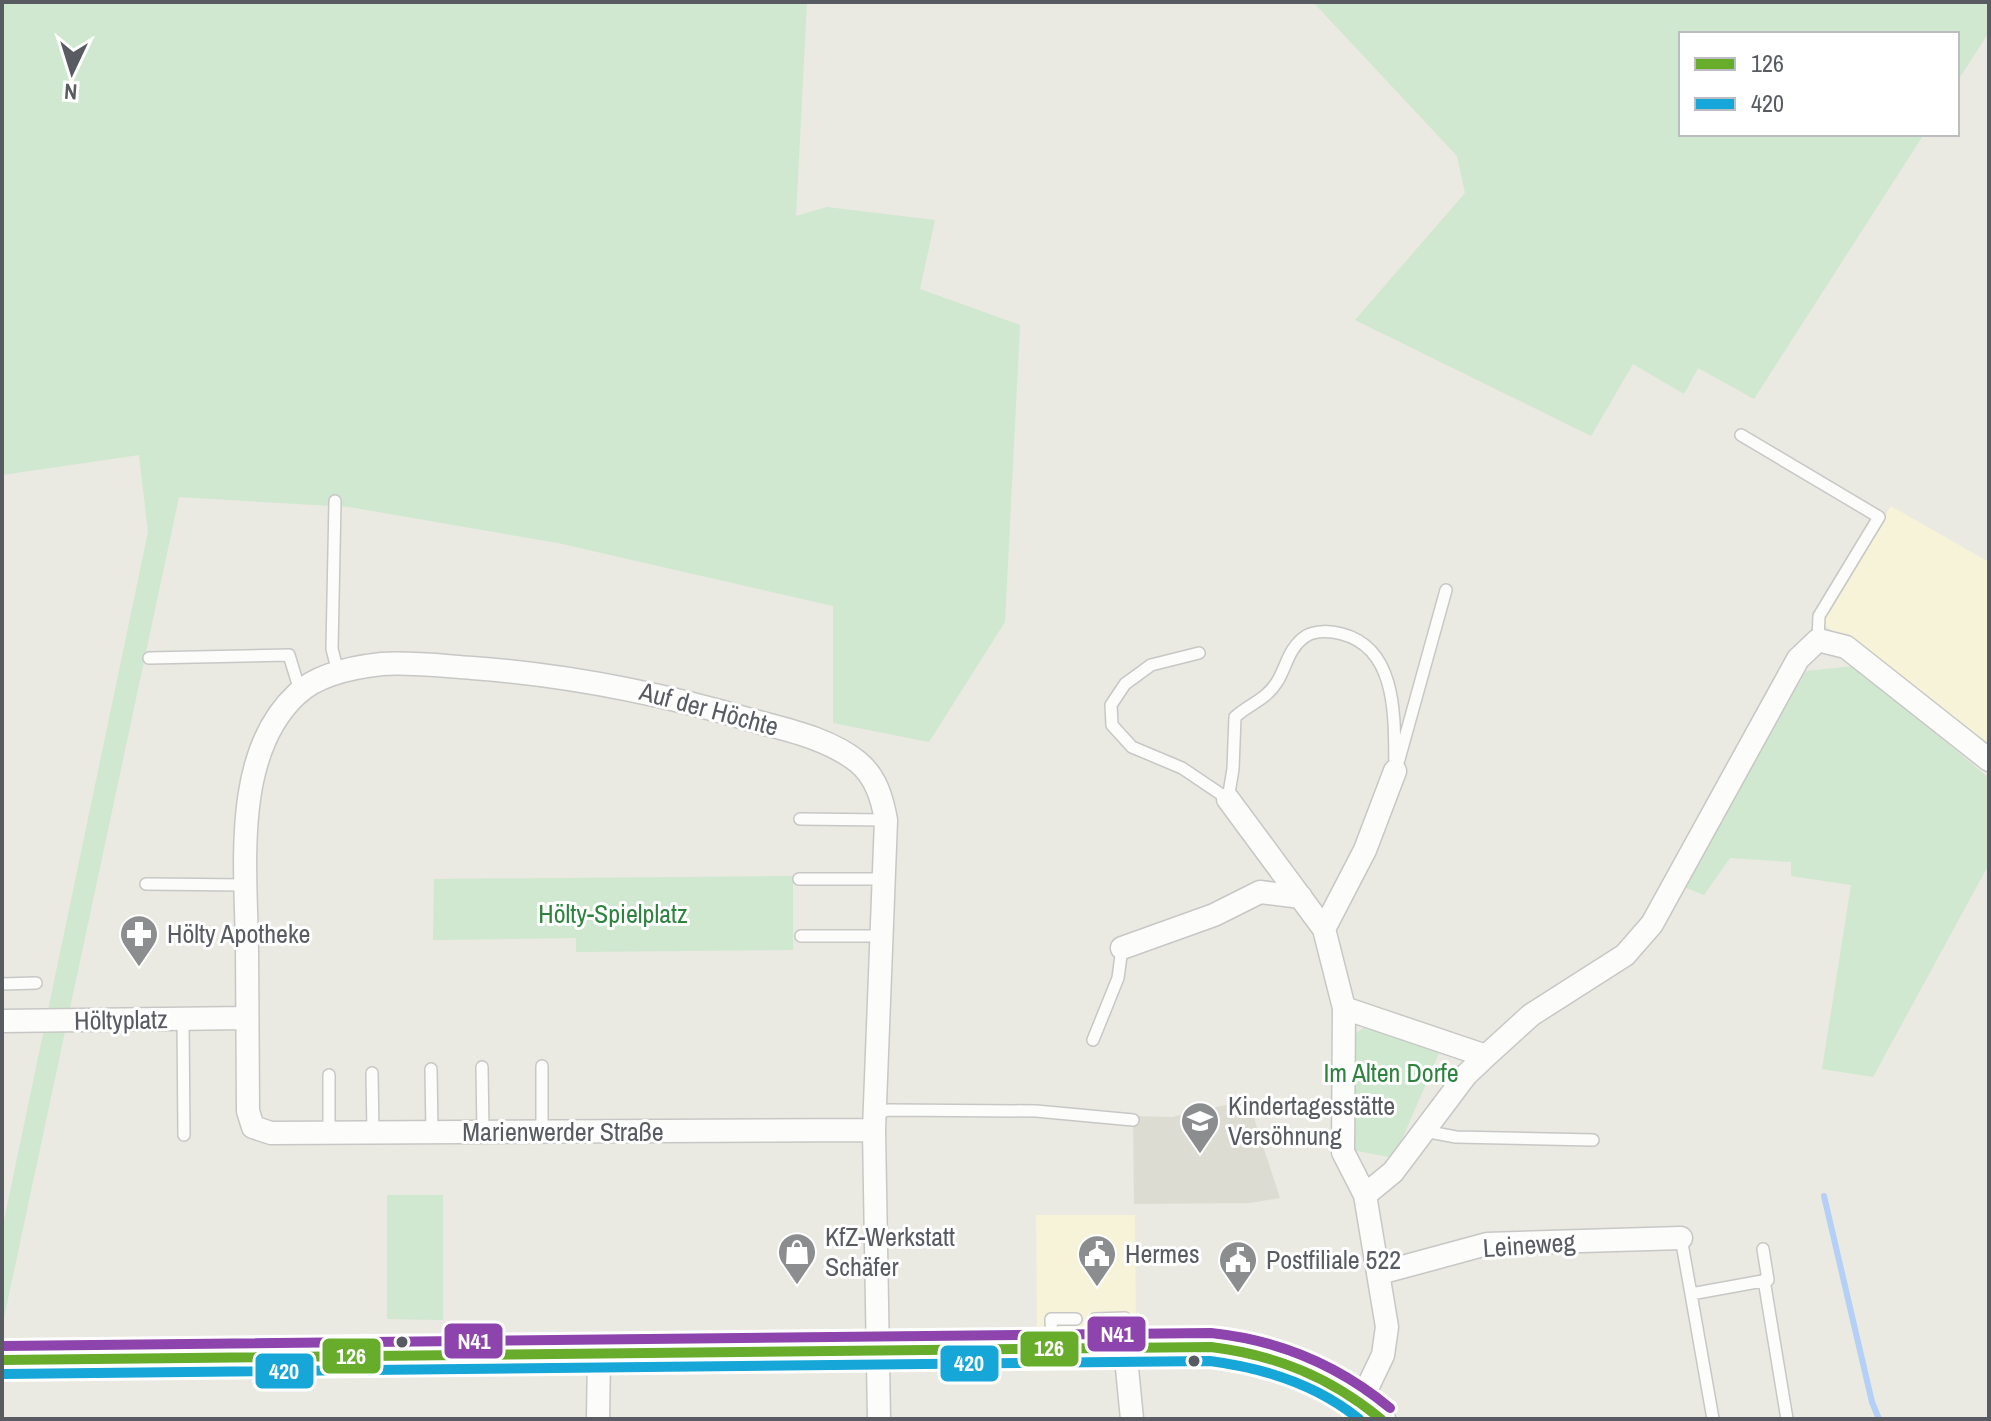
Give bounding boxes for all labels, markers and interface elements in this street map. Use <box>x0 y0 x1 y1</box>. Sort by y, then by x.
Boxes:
north arrow <box>32 32 112 112</box>
legend <box>1679 32 1959 136</box>
text: 126 <box>1751 47 1784 79</box>
text: N <box>63 77 78 107</box>
text: 420 <box>1751 87 1784 119</box>
street label: Auf der Höchte <box>635 673 782 744</box>
park label: Hölty-Spielplatz <box>538 896 688 931</box>
pharmacy icon: Hölty Apotheke <box>118 913 160 968</box>
place label: Hölty Apotheke <box>167 916 310 951</box>
street label: Höltyplatz <box>74 1001 168 1038</box>
park label: Im Alten Dorfe <box>1323 1055 1459 1090</box>
place label: Kindertagesstätte Versöhnung <box>1228 1088 1395 1153</box>
school or university icon: Kindertagesstätte Versöhnung <box>1179 1100 1221 1155</box>
street label: Marienwerder Straße <box>462 1114 664 1149</box>
place label: KfZ-Werkstatt Schäfer <box>825 1219 955 1284</box>
street label: Leineweg <box>1482 1224 1576 1265</box>
shop icon: KfZ-Werkstatt Schäfer <box>776 1231 818 1286</box>
public building icon: Hermes <box>1076 1233 1118 1288</box>
place label: Hermes <box>1125 1236 1200 1271</box>
public building icon: Postfiliale 522 <box>1217 1239 1259 1294</box>
place label: Postfiliale 522 <box>1266 1242 1401 1277</box>
line badge: N41 <box>1086 1315 1147 1353</box>
text: N41 <box>1100 1319 1135 1349</box>
line badge: N41 <box>443 1322 504 1360</box>
text: N41 <box>457 1326 492 1356</box>
line badge: 126 <box>1019 1330 1080 1368</box>
text: 126 <box>1034 1333 1064 1363</box>
unlabelled marker <box>394 1334 410 1350</box>
line badge: 126 <box>321 1337 382 1375</box>
text: 126 <box>336 1341 366 1371</box>
line badge: 420 <box>939 1344 1000 1383</box>
text: 420 <box>954 1348 984 1378</box>
line badge: 420 <box>254 1352 315 1390</box>
unlabelled marker <box>1186 1353 1202 1369</box>
text: 420 <box>269 1356 299 1386</box>

